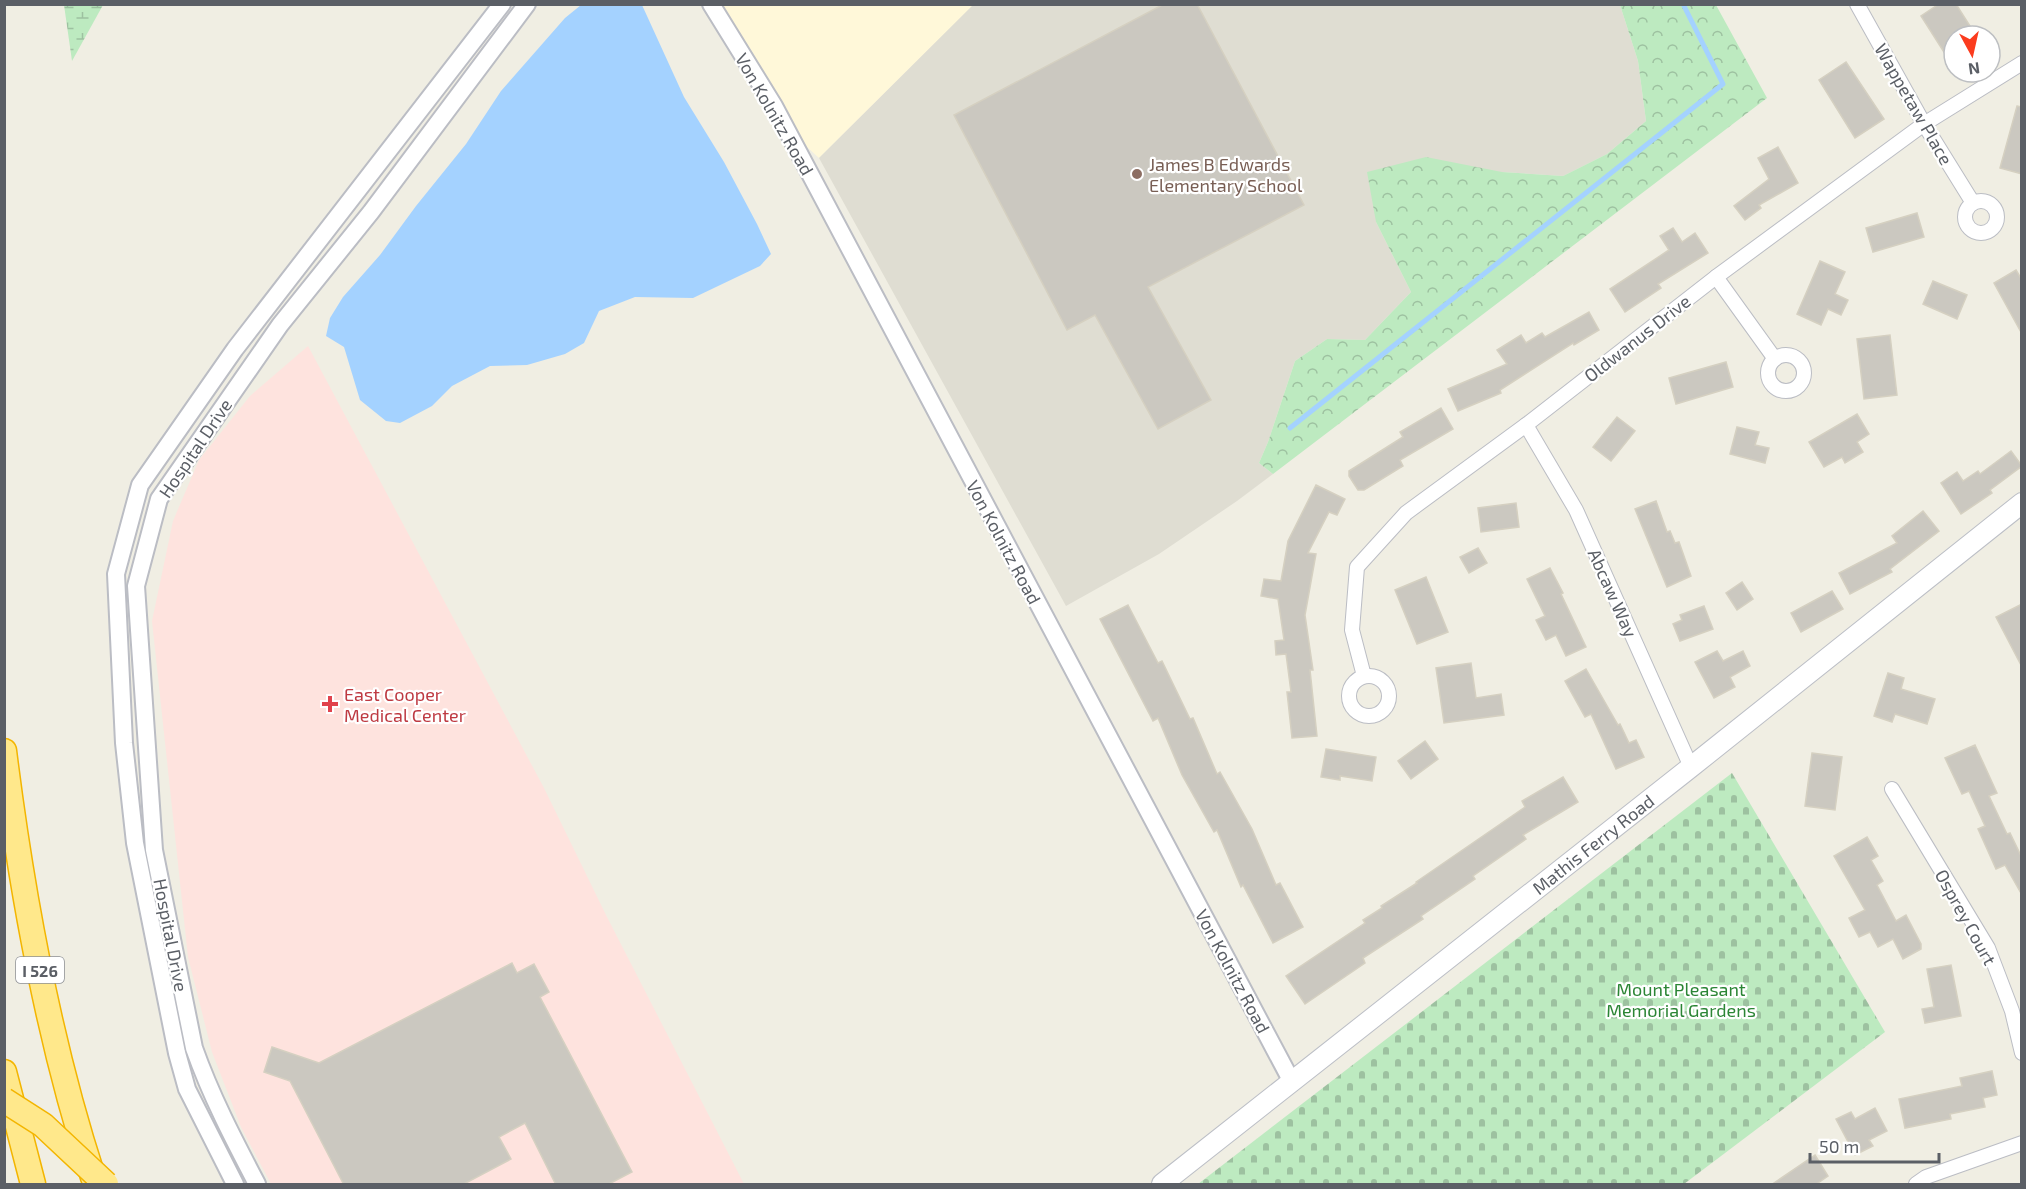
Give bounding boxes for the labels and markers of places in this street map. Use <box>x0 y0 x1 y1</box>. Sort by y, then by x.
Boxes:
place label: James B Edwards Elementary School <box>1149 153 1303 196</box>
marker: James B Edwards Elementary School <box>1130 167 1144 181</box>
place label: East Cooper Medical Center <box>344 683 466 726</box>
marker: East Cooper Medical Center <box>321 695 339 713</box>

